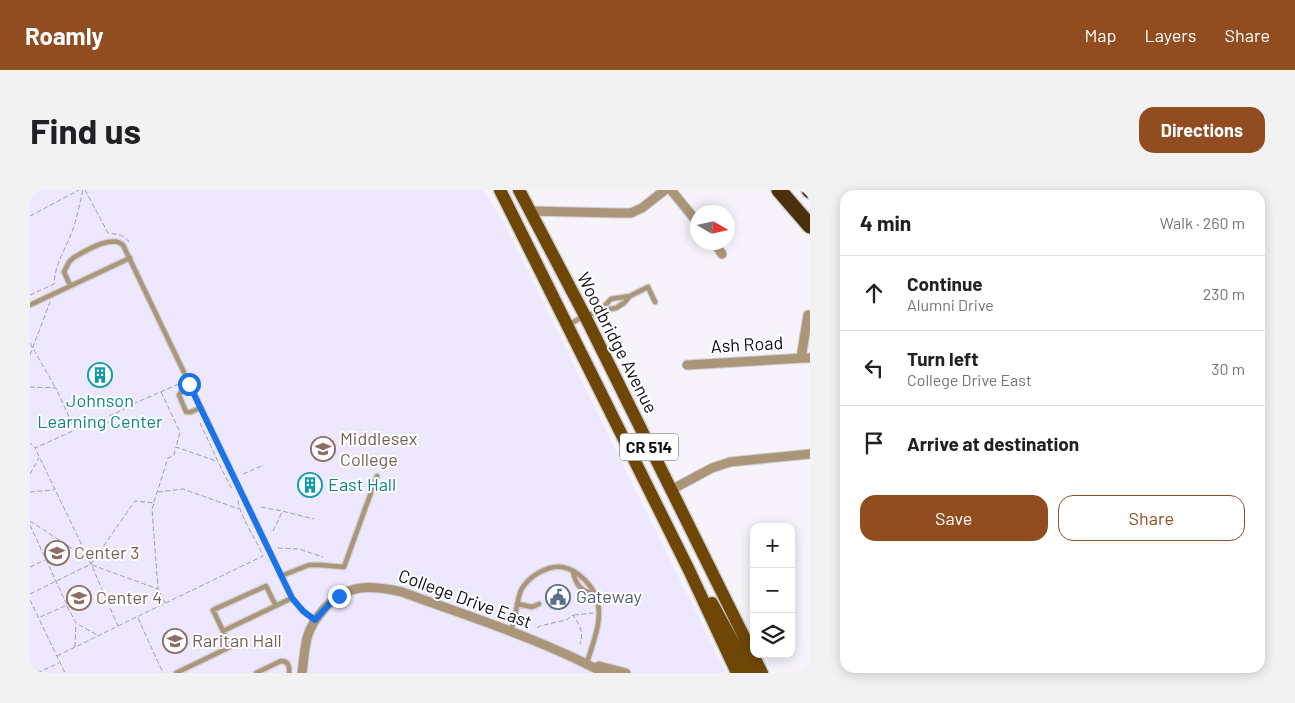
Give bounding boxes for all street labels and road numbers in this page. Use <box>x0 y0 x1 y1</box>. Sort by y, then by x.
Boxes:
street label: Woodbridge Avenue <box>573 268 663 417</box>
street label: Ash Road <box>710 331 784 357</box>
road number: CR 514 <box>620 433 678 460</box>
street label: College Drive East <box>396 564 535 632</box>

